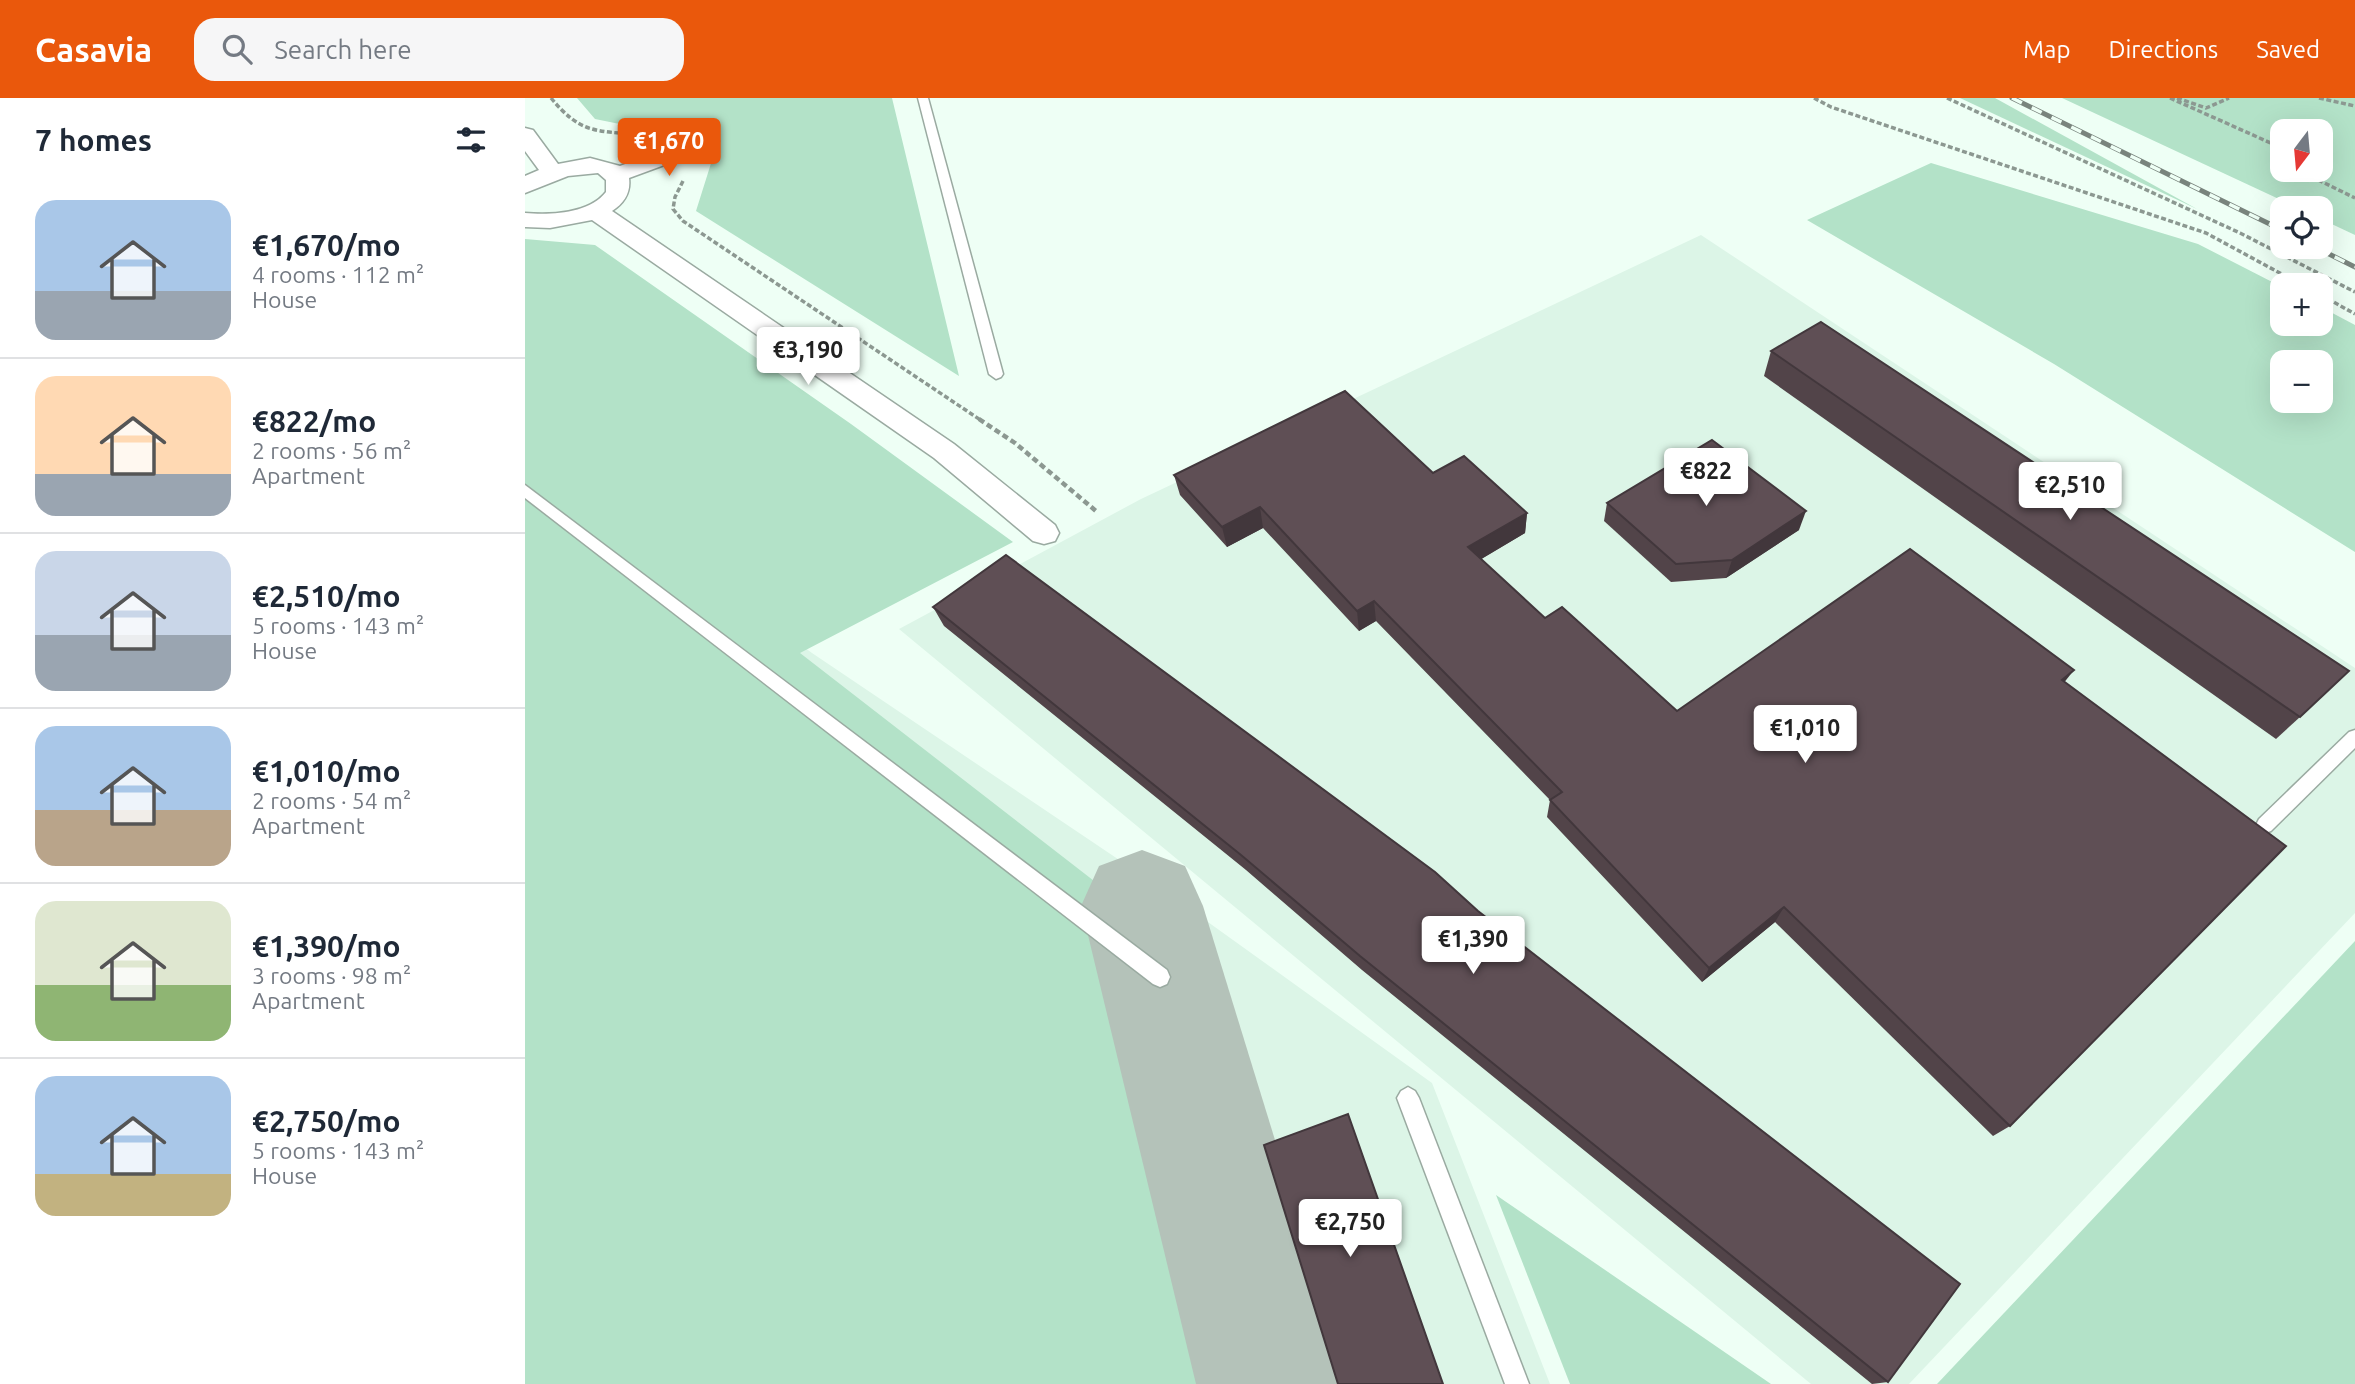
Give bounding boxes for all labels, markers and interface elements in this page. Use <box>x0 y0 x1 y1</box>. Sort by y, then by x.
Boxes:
search box <box>194 18 684 81</box>
icon: search <box>218 30 256 68</box>
text: Casavia <box>35 31 152 68</box>
text: Search here <box>274 35 412 64</box>
text: Map <box>2023 36 2070 63</box>
text: Directions <box>2108 36 2218 63</box>
text: Saved <box>2256 36 2320 63</box>
pin: €1,670 <box>612 118 726 178</box>
north arrow <box>2270 119 2333 182</box>
map controls <box>2270 119 2333 413</box>
icon: filters <box>452 121 490 159</box>
text: 7 homes <box>35 123 152 157</box>
text: €1,670 <box>634 128 704 153</box>
button: locate <box>2270 196 2333 259</box>
icon: home <box>91 228 175 312</box>
text: €1,670/mo <box>252 228 401 262</box>
text: 4 rooms · 112 m² <box>252 262 424 287</box>
button: + <box>2270 273 2333 336</box>
text: House <box>252 287 317 312</box>
pin: €3,190 <box>751 328 865 387</box>
text: €3,190 <box>773 337 843 362</box>
button: − <box>2270 350 2333 413</box>
icon: home <box>91 404 175 488</box>
text: €822/mo <box>252 404 376 438</box>
text: 2 rooms · 56 m² <box>252 438 411 463</box>
pin: €822 <box>1665 448 1747 508</box>
text: €822 <box>1680 458 1732 483</box>
pin: €2,510 <box>2013 462 2127 522</box>
text: Apartment <box>252 463 365 488</box>
text: €2,510 <box>2035 472 2105 497</box>
icon: home <box>91 579 175 663</box>
text: €2,510/mo <box>252 579 401 613</box>
text: 5 rooms · 143 m² <box>252 613 424 638</box>
text: House <box>252 638 317 663</box>
pin: €1,010 <box>1748 706 1862 765</box>
text: €1,010 <box>1770 715 1840 740</box>
icon: home <box>91 754 175 838</box>
text: €1,010/mo <box>252 754 401 788</box>
text: 2 rooms · 54 m² <box>252 788 411 813</box>
text: Apartment <box>252 813 365 838</box>
pin: €1,390 <box>1416 916 1530 976</box>
text: €1,390 <box>1438 926 1508 951</box>
icon: home <box>91 929 175 1013</box>
text: €1,390/mo <box>252 929 401 963</box>
text: 3 rooms · 98 m² <box>252 963 411 988</box>
text: Apartment <box>252 988 365 1013</box>
icon: home <box>91 1104 175 1188</box>
text: €2,750/mo <box>252 1104 401 1138</box>
text: 5 rooms · 143 m² <box>252 1138 424 1163</box>
text: House <box>252 1163 317 1188</box>
pin: €2,750 <box>1293 1200 1407 1259</box>
text: €2,750 <box>1315 1209 1385 1234</box>

